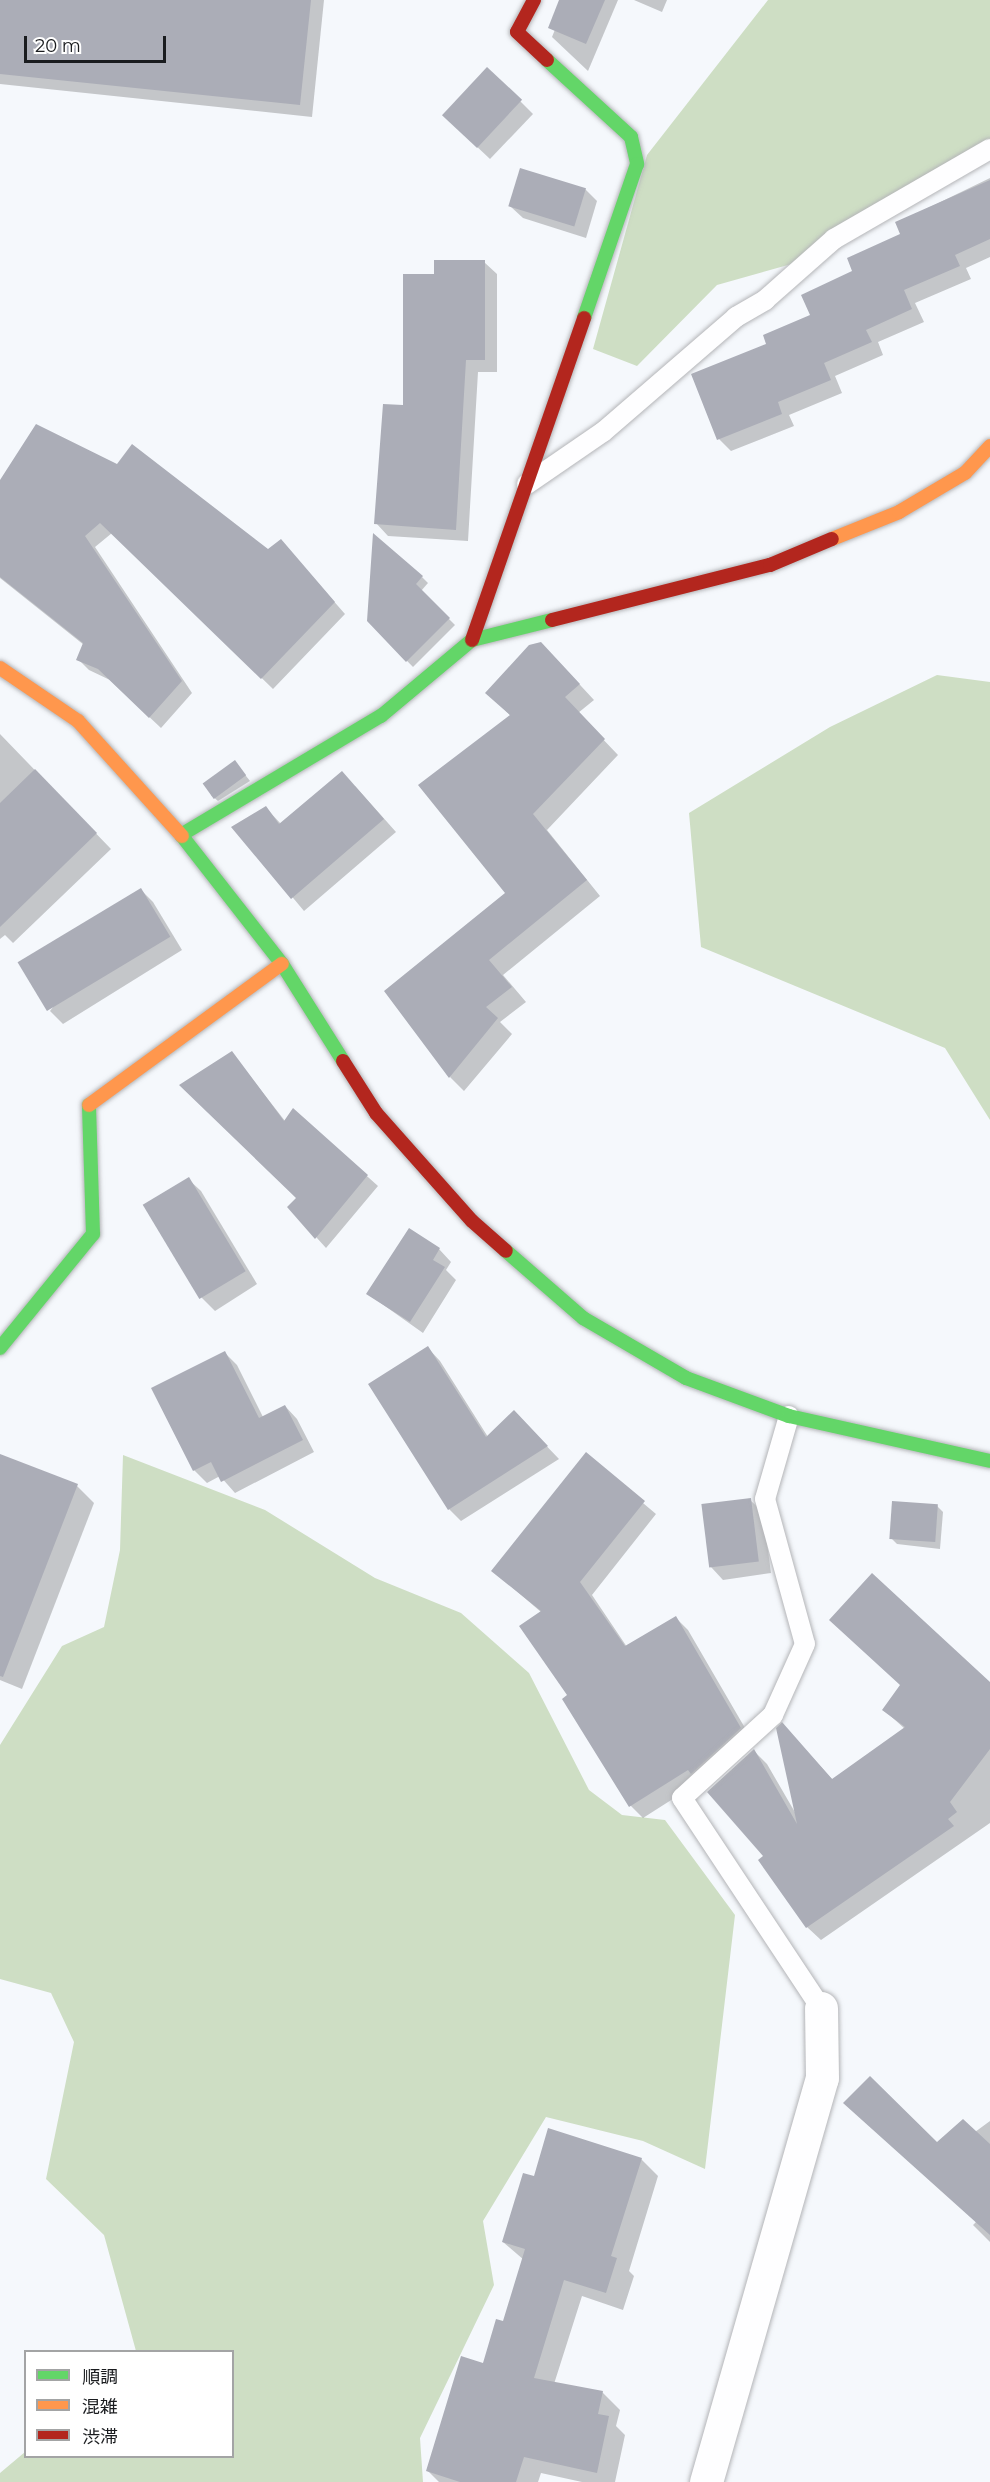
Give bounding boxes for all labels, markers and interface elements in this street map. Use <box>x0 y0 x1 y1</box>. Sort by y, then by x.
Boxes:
scale bar <box>27 24 170 62</box>
text: 20 m <box>35 35 81 57</box>
legend <box>24 2350 234 2458</box>
text: 順調 <box>82 2366 118 2388</box>
text: 混雑 <box>82 2396 118 2418</box>
text: 渋滞 <box>82 2426 118 2448</box>

